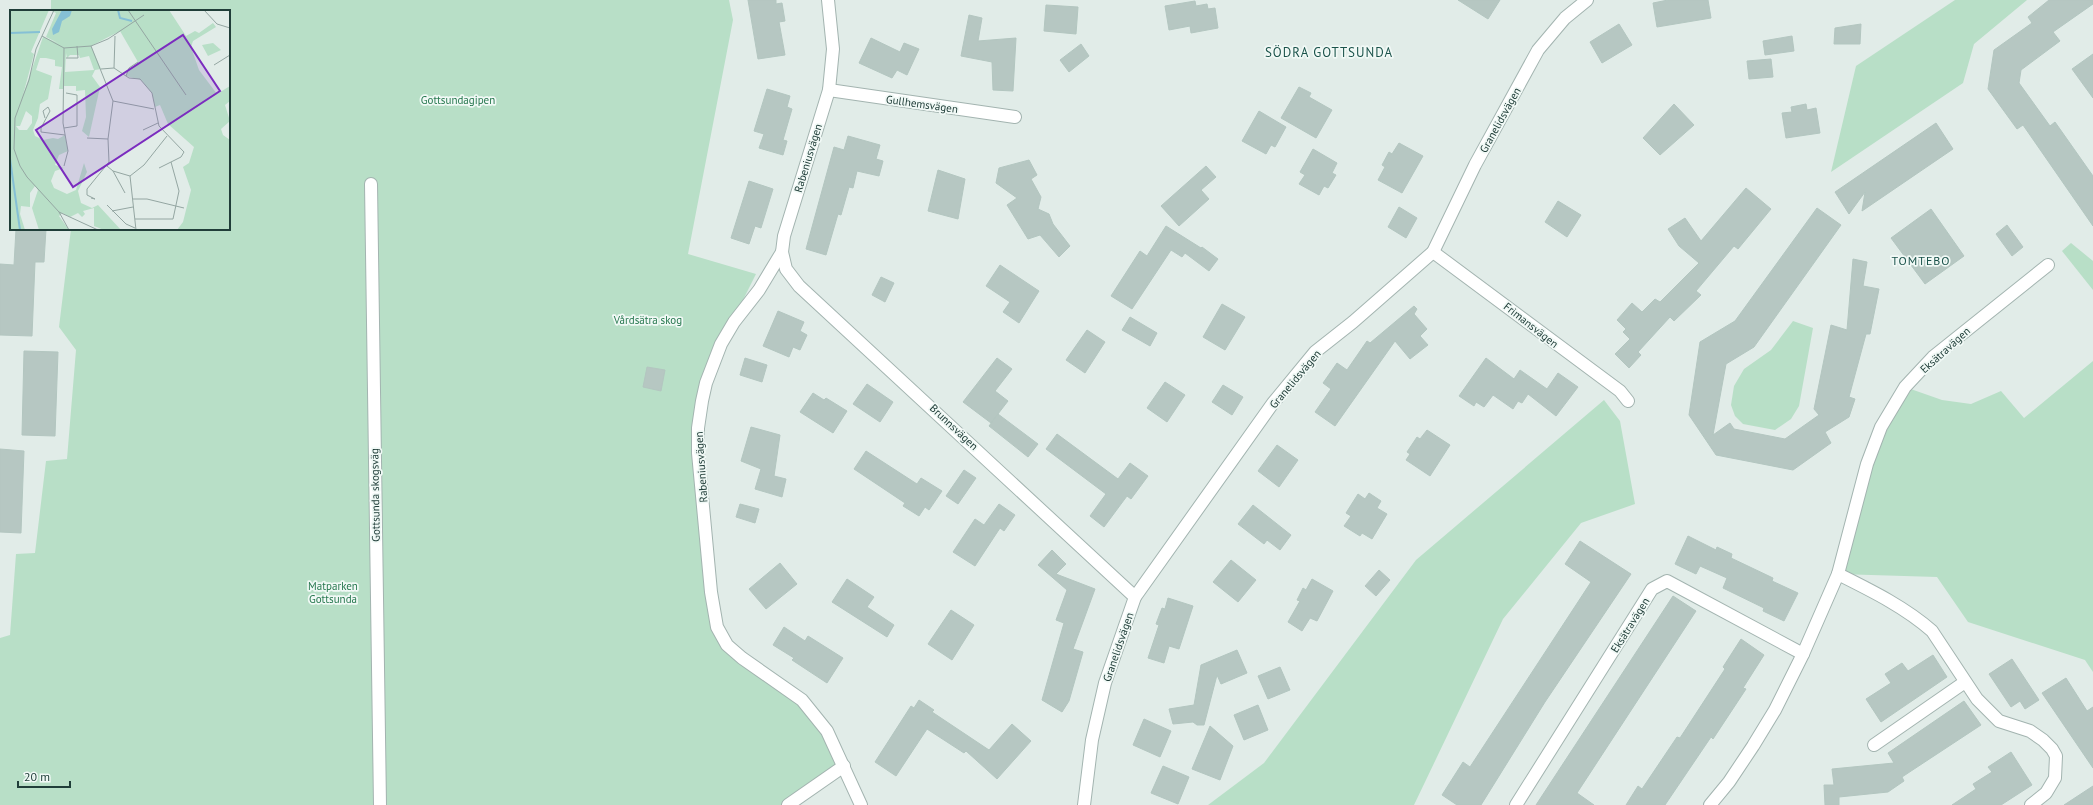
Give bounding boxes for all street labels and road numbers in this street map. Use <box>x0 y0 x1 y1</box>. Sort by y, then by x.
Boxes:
street label: Granelidsvägen <box>1476 85 1524 155</box>
street label: Gullhemsvägen <box>885 92 959 116</box>
street label: Rabeniusvägen <box>791 122 825 194</box>
street label: Frimansvägen <box>1501 299 1561 351</box>
street label: Eksätravägen <box>1917 324 1973 376</box>
street label: Granelidsvägen <box>1266 347 1324 411</box>
street label: Brunnsvägen <box>927 401 981 453</box>
street label: Rabeniusvägen <box>692 431 710 503</box>
street label: Gottsunda skogsväg <box>367 448 383 542</box>
street label: Eksätravägen <box>1608 595 1652 655</box>
street label: Granelidsvägen <box>1100 610 1136 684</box>

